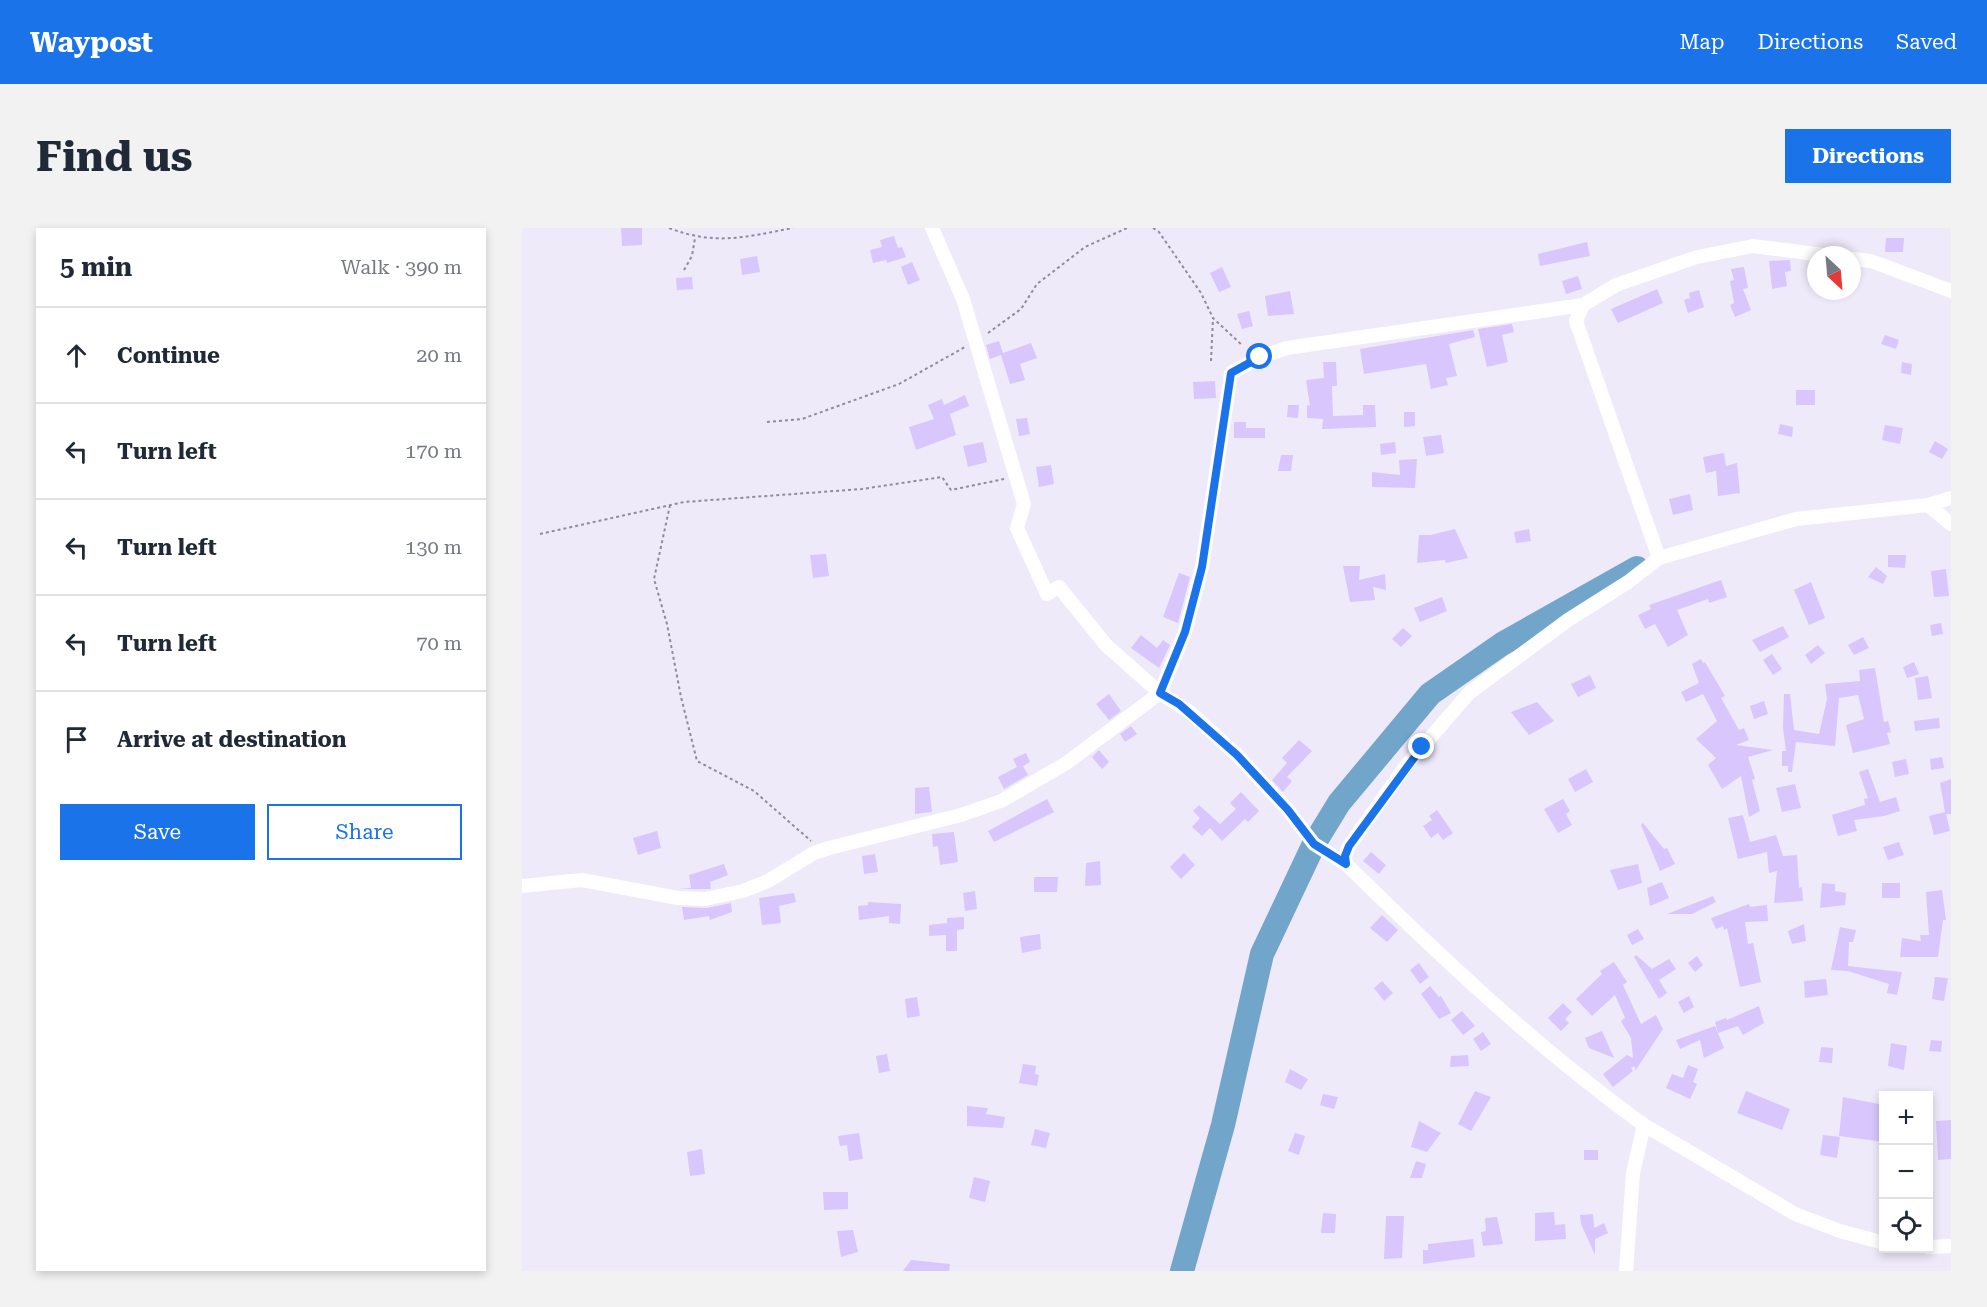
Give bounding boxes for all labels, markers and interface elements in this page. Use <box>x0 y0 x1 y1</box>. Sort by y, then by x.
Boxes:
text: Waypost <box>30 26 153 59</box>
text: Map <box>1680 30 1724 54</box>
text: Directions <box>1757 30 1863 54</box>
text: Saved <box>1896 30 1957 54</box>
button: Directions <box>1785 129 1951 183</box>
text: Find us <box>36 132 193 181</box>
north arrow <box>1807 246 1861 300</box>
text: 5 min <box>60 252 132 282</box>
text: Walk · 390 m <box>341 255 462 279</box>
icon: ahead <box>60 339 93 372</box>
text: Continue <box>117 343 220 368</box>
text: 20 m <box>416 343 462 367</box>
route start <box>1246 343 1272 369</box>
icon: left <box>60 435 93 468</box>
text: Turn left <box>117 439 217 464</box>
text: 170 m <box>405 439 462 463</box>
icon: left <box>60 531 93 564</box>
text: Turn left <box>117 535 217 560</box>
text: 130 m <box>405 535 462 559</box>
icon: left <box>60 627 93 660</box>
text: Turn left <box>117 631 217 656</box>
text: 70 m <box>416 631 462 655</box>
icon: arrive <box>60 723 93 756</box>
text: Arrive at destination <box>117 727 346 752</box>
route end <box>1408 733 1434 759</box>
button: Save <box>60 804 255 860</box>
button: Share <box>267 804 462 860</box>
map controls <box>1879 1091 1933 1253</box>
button: + <box>1879 1091 1933 1145</box>
button: − <box>1879 1145 1933 1199</box>
button: locate <box>1879 1199 1933 1253</box>

